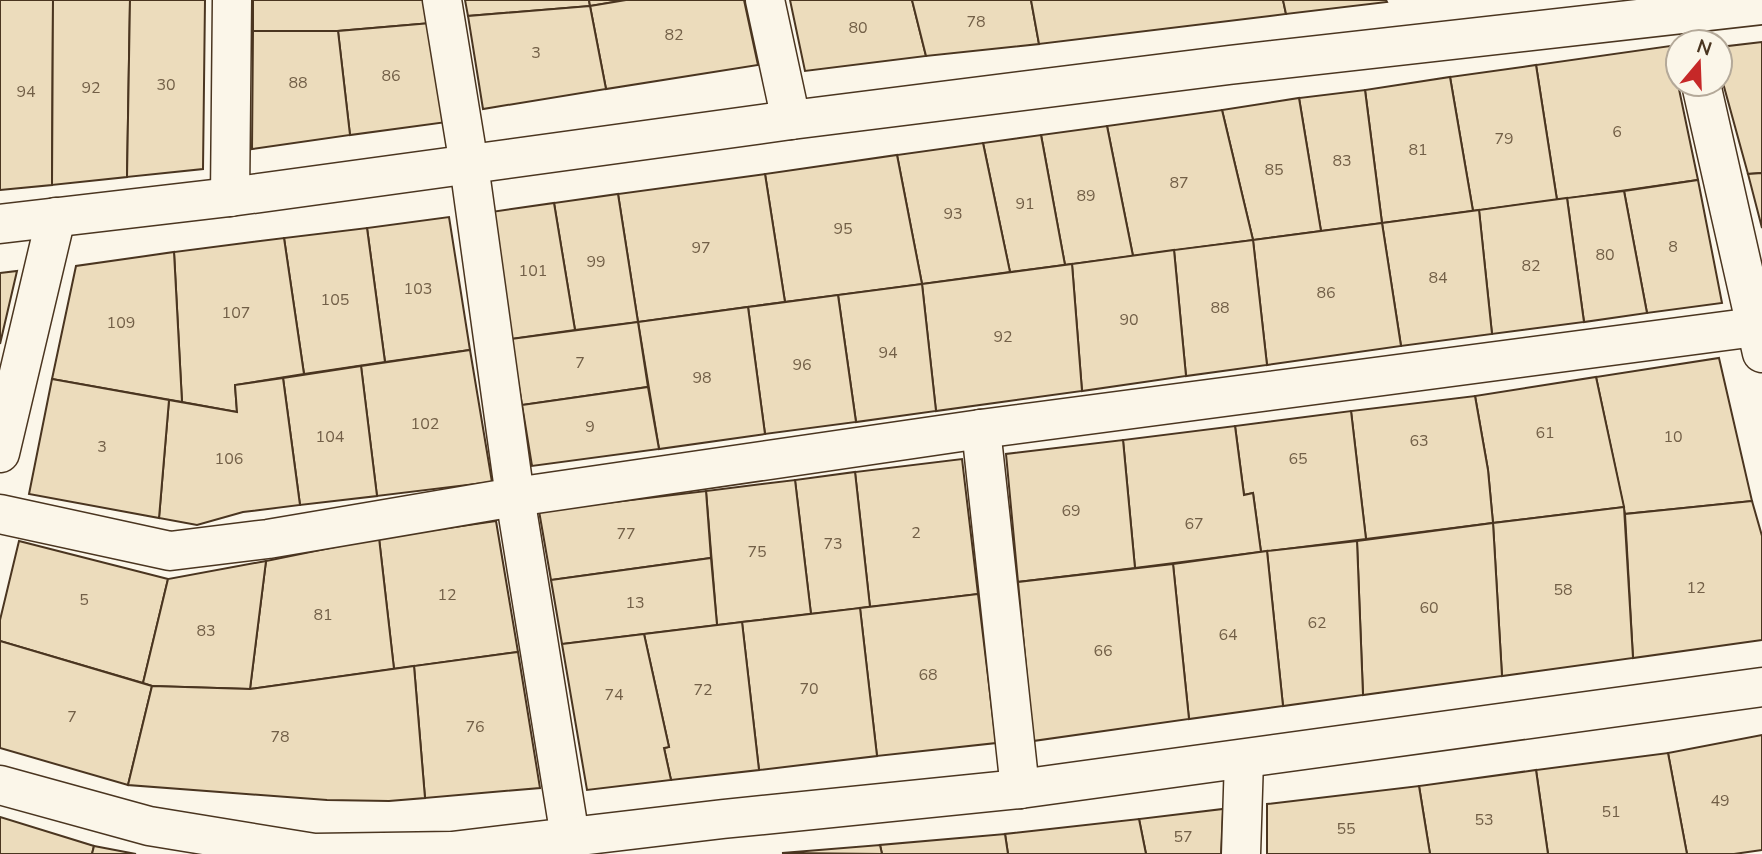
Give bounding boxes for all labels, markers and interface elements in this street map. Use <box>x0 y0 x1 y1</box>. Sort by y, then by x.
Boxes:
house number: 78 <box>966 11 986 33</box>
house number: 80 <box>848 17 868 39</box>
house number: 82 <box>664 24 684 46</box>
north arrow <box>1664 28 1734 98</box>
text: N <box>1693 33 1715 62</box>
house number: 3 <box>531 42 541 64</box>
house number: 86 <box>381 65 401 87</box>
house number: 88 <box>288 72 308 94</box>
house number: 30 <box>156 74 176 96</box>
house number: 92 <box>81 77 101 99</box>
house number: 94 <box>16 81 36 103</box>
house number: 6 <box>1612 121 1622 143</box>
house number: 79 <box>1494 128 1514 150</box>
house number: 81 <box>1408 139 1428 161</box>
house number: 83 <box>1332 150 1352 172</box>
house number: 85 <box>1264 159 1284 181</box>
house number: 87 <box>1169 172 1189 194</box>
house number: 89 <box>1076 185 1096 207</box>
house number: 91 <box>1015 193 1035 215</box>
house number: 93 <box>943 203 963 225</box>
house number: 95 <box>833 218 853 240</box>
house number: 8 <box>1668 236 1678 258</box>
house number: 97 <box>691 237 711 259</box>
house number: 80 <box>1595 244 1615 266</box>
house number: 99 <box>586 251 606 273</box>
house number: 82 <box>1521 255 1541 277</box>
house number: 101 <box>519 260 547 282</box>
house number: 84 <box>1428 267 1448 289</box>
house number: 103 <box>404 278 432 300</box>
house number: 86 <box>1316 282 1336 304</box>
house number: 105 <box>321 289 349 311</box>
house number: 88 <box>1210 297 1230 319</box>
house number: 107 <box>222 302 250 324</box>
house number: 90 <box>1119 309 1139 331</box>
house number: 109 <box>107 312 135 334</box>
house number: 92 <box>993 326 1013 348</box>
house number: 94 <box>878 342 898 364</box>
house number: 7 <box>575 352 585 374</box>
house number: 96 <box>792 354 812 376</box>
house number: 98 <box>692 367 712 389</box>
house number: 102 <box>411 413 439 435</box>
house number: 9 <box>585 416 595 438</box>
house number: 61 <box>1535 422 1555 444</box>
house number: 104 <box>316 426 345 448</box>
house number: 10 <box>1663 426 1683 448</box>
house number: 63 <box>1409 430 1429 452</box>
house number: 3 <box>97 436 107 458</box>
house number: 106 <box>215 448 243 470</box>
house number: 65 <box>1288 448 1308 470</box>
house number: 69 <box>1061 500 1081 522</box>
house number: 67 <box>1184 513 1204 535</box>
house number: 2 <box>911 522 921 544</box>
house number: 77 <box>616 523 636 545</box>
house number: 73 <box>823 533 843 555</box>
house number: 75 <box>747 541 767 563</box>
house number: 12 <box>1686 577 1706 599</box>
house number: 58 <box>1553 579 1573 601</box>
house number: 12 <box>437 584 457 606</box>
house number: 5 <box>79 589 89 611</box>
house number: 13 <box>625 592 645 614</box>
house number: 60 <box>1419 597 1439 619</box>
house number: 81 <box>313 604 333 626</box>
house number: 62 <box>1307 612 1327 634</box>
house number: 83 <box>196 620 216 642</box>
house number: 64 <box>1218 624 1238 646</box>
house number: 66 <box>1093 640 1113 662</box>
house number: 68 <box>918 664 938 686</box>
house number: 70 <box>799 678 819 700</box>
house number: 72 <box>693 679 713 701</box>
house number: 74 <box>604 684 624 706</box>
house number: 7 <box>67 706 77 728</box>
house number: 76 <box>465 716 485 738</box>
house number: 78 <box>270 726 290 748</box>
house number: 49 <box>1710 790 1730 812</box>
house number: 51 <box>1601 801 1621 823</box>
house number: 53 <box>1474 809 1494 831</box>
house number: 55 <box>1336 818 1356 840</box>
house number: 57 <box>1173 826 1193 848</box>

